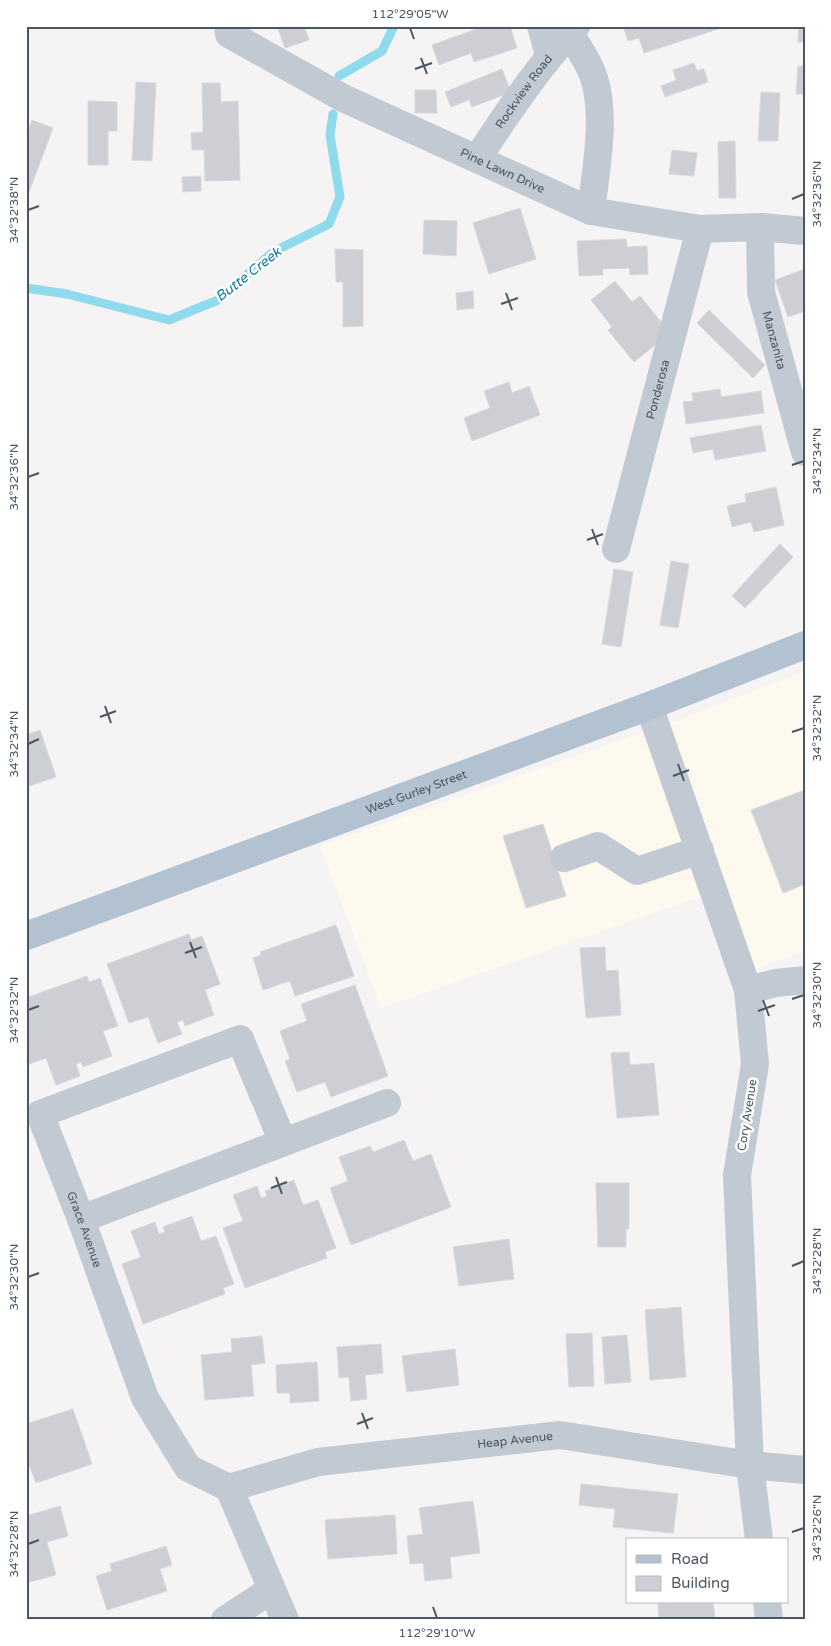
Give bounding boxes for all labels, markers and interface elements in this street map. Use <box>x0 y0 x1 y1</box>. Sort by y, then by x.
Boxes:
text: 112°29'05"W <box>371 7 449 21</box>
street label: Rockview Road <box>492 52 555 131</box>
street label: Pine Lawn Drive <box>458 145 547 196</box>
text: 34°32'36"N <box>810 161 824 228</box>
text: 34°32'38"N <box>7 177 21 244</box>
water label: Butte Creek <box>212 243 286 305</box>
street label: Manzanita <box>760 309 789 371</box>
street label: Ponderosa <box>643 358 672 421</box>
text: 34°32'34"N <box>810 428 824 495</box>
text: 34°32'36"N <box>7 444 21 511</box>
text: 34°32'32"N <box>810 695 824 762</box>
text: 34°32'34"N <box>7 711 21 778</box>
street label: West Gurley Street <box>364 767 469 817</box>
text: 34°32'30"N <box>810 962 824 1029</box>
text: 34°32'32"N <box>7 977 21 1044</box>
street label: Cory Avenue <box>734 1078 760 1152</box>
street label: Grace Avenue <box>64 1190 105 1269</box>
text: 34°32'28"N <box>810 1228 824 1295</box>
text: 34°32'30"N <box>7 1244 21 1311</box>
street label: Heap Avenue <box>476 1429 554 1451</box>
text: 34°32'26"N <box>810 1495 824 1562</box>
text: 34°32'28"N <box>7 1511 21 1578</box>
legend <box>626 1538 788 1604</box>
text: Road <box>671 1550 709 1568</box>
text: Building <box>671 1574 730 1592</box>
text: 112°29'10"W <box>398 1626 476 1640</box>

